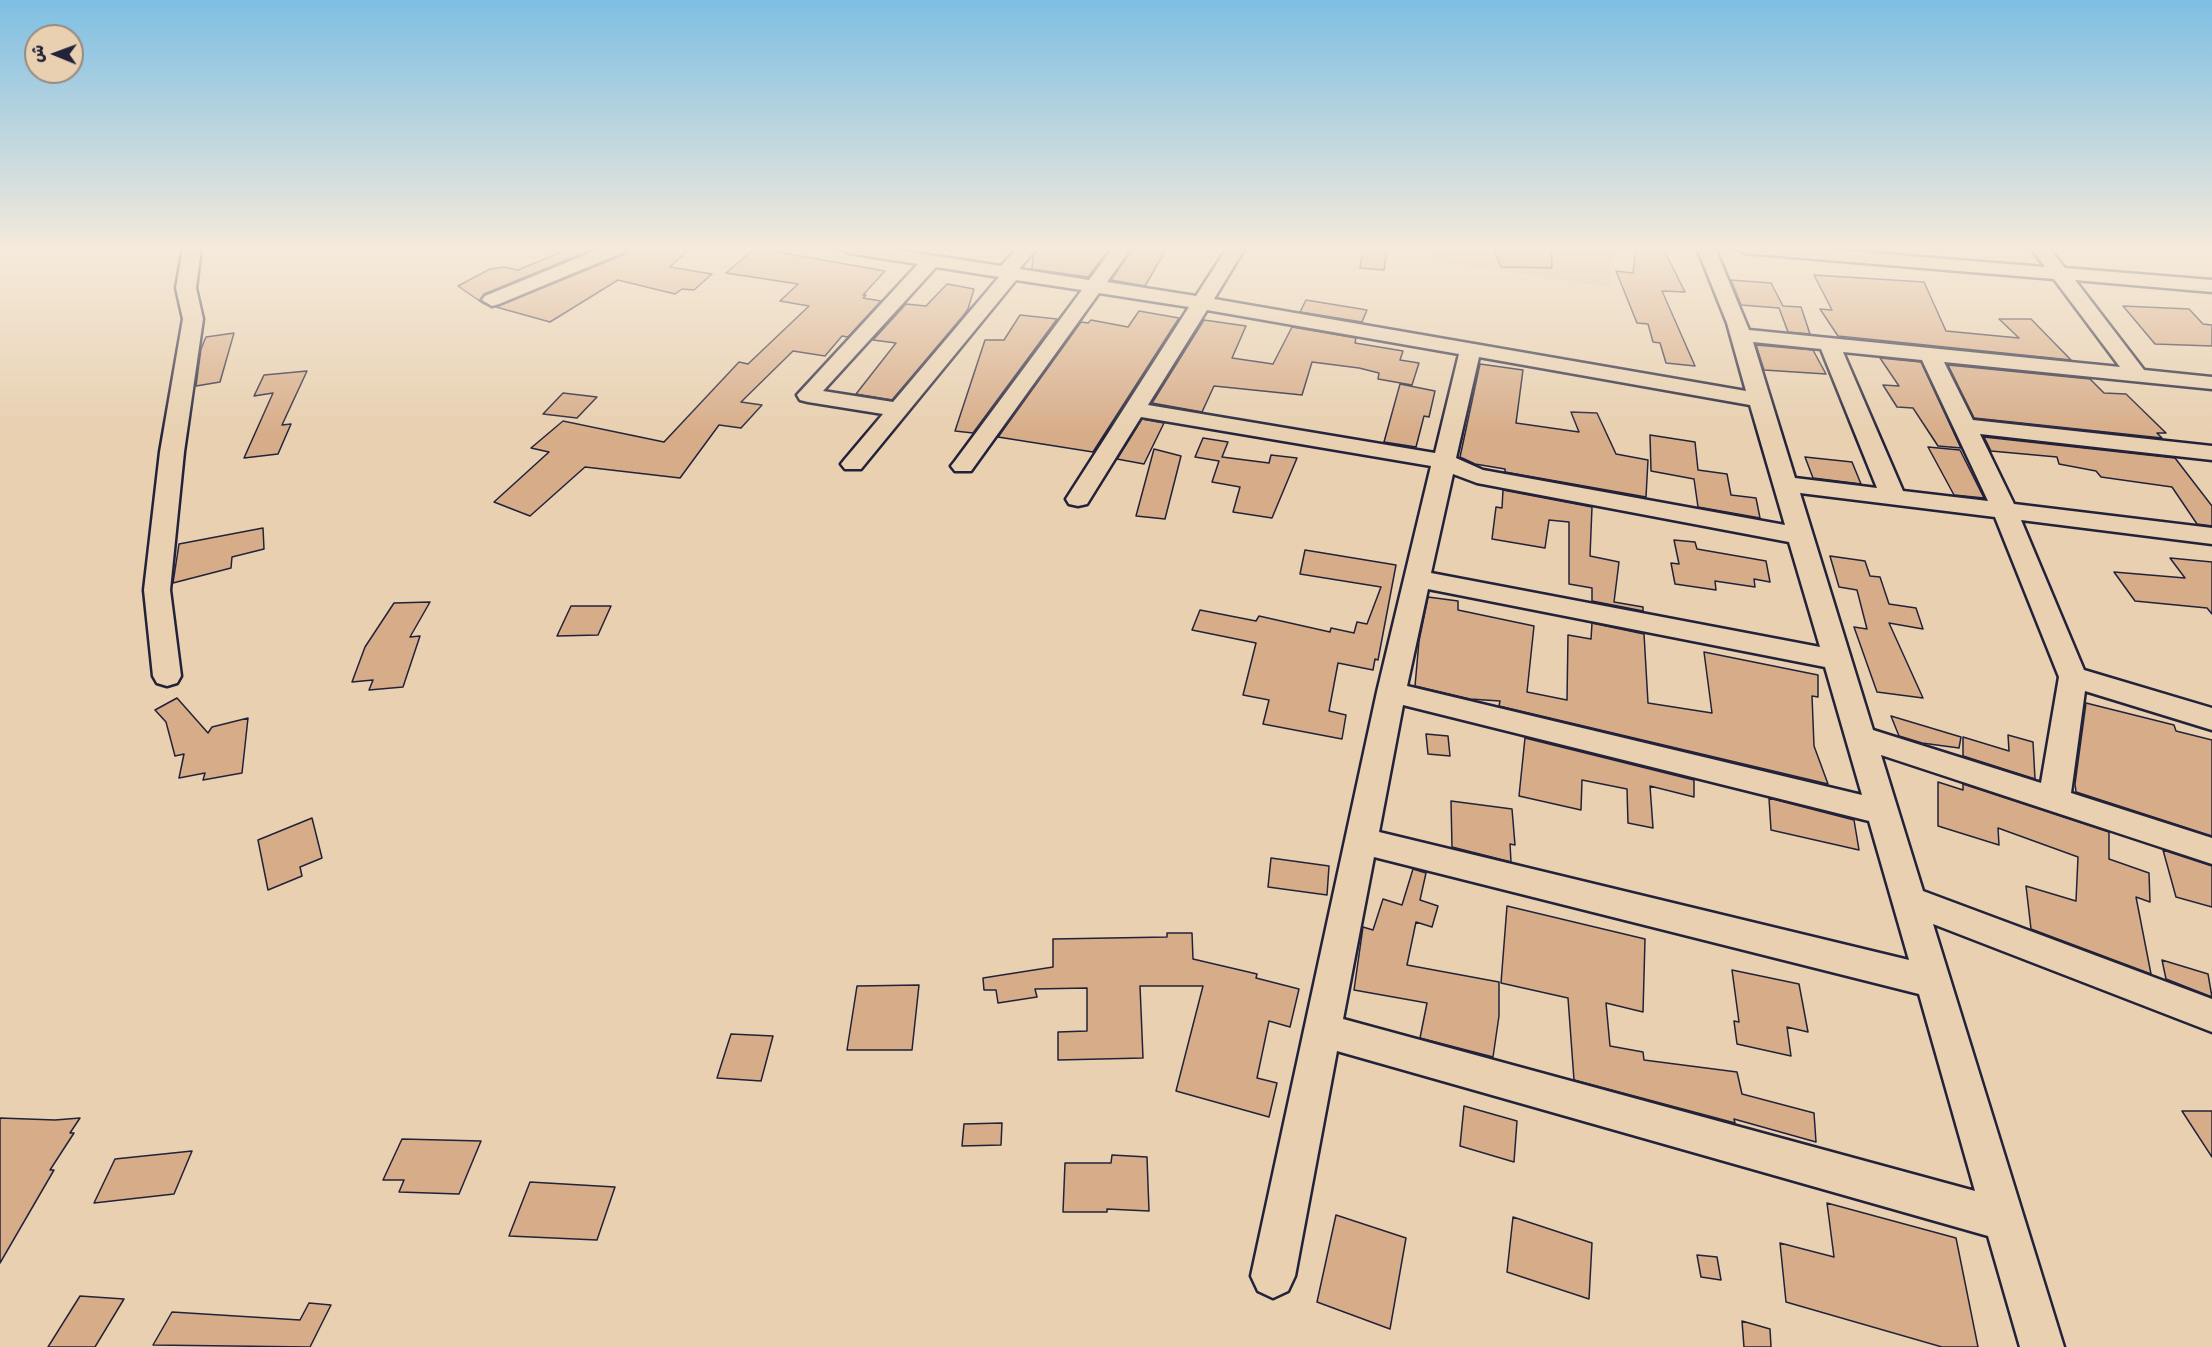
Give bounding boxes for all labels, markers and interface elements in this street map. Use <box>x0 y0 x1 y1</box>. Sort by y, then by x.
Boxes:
north arrow <box>24 24 84 84</box>
text: ش <box>29 45 47 63</box>

